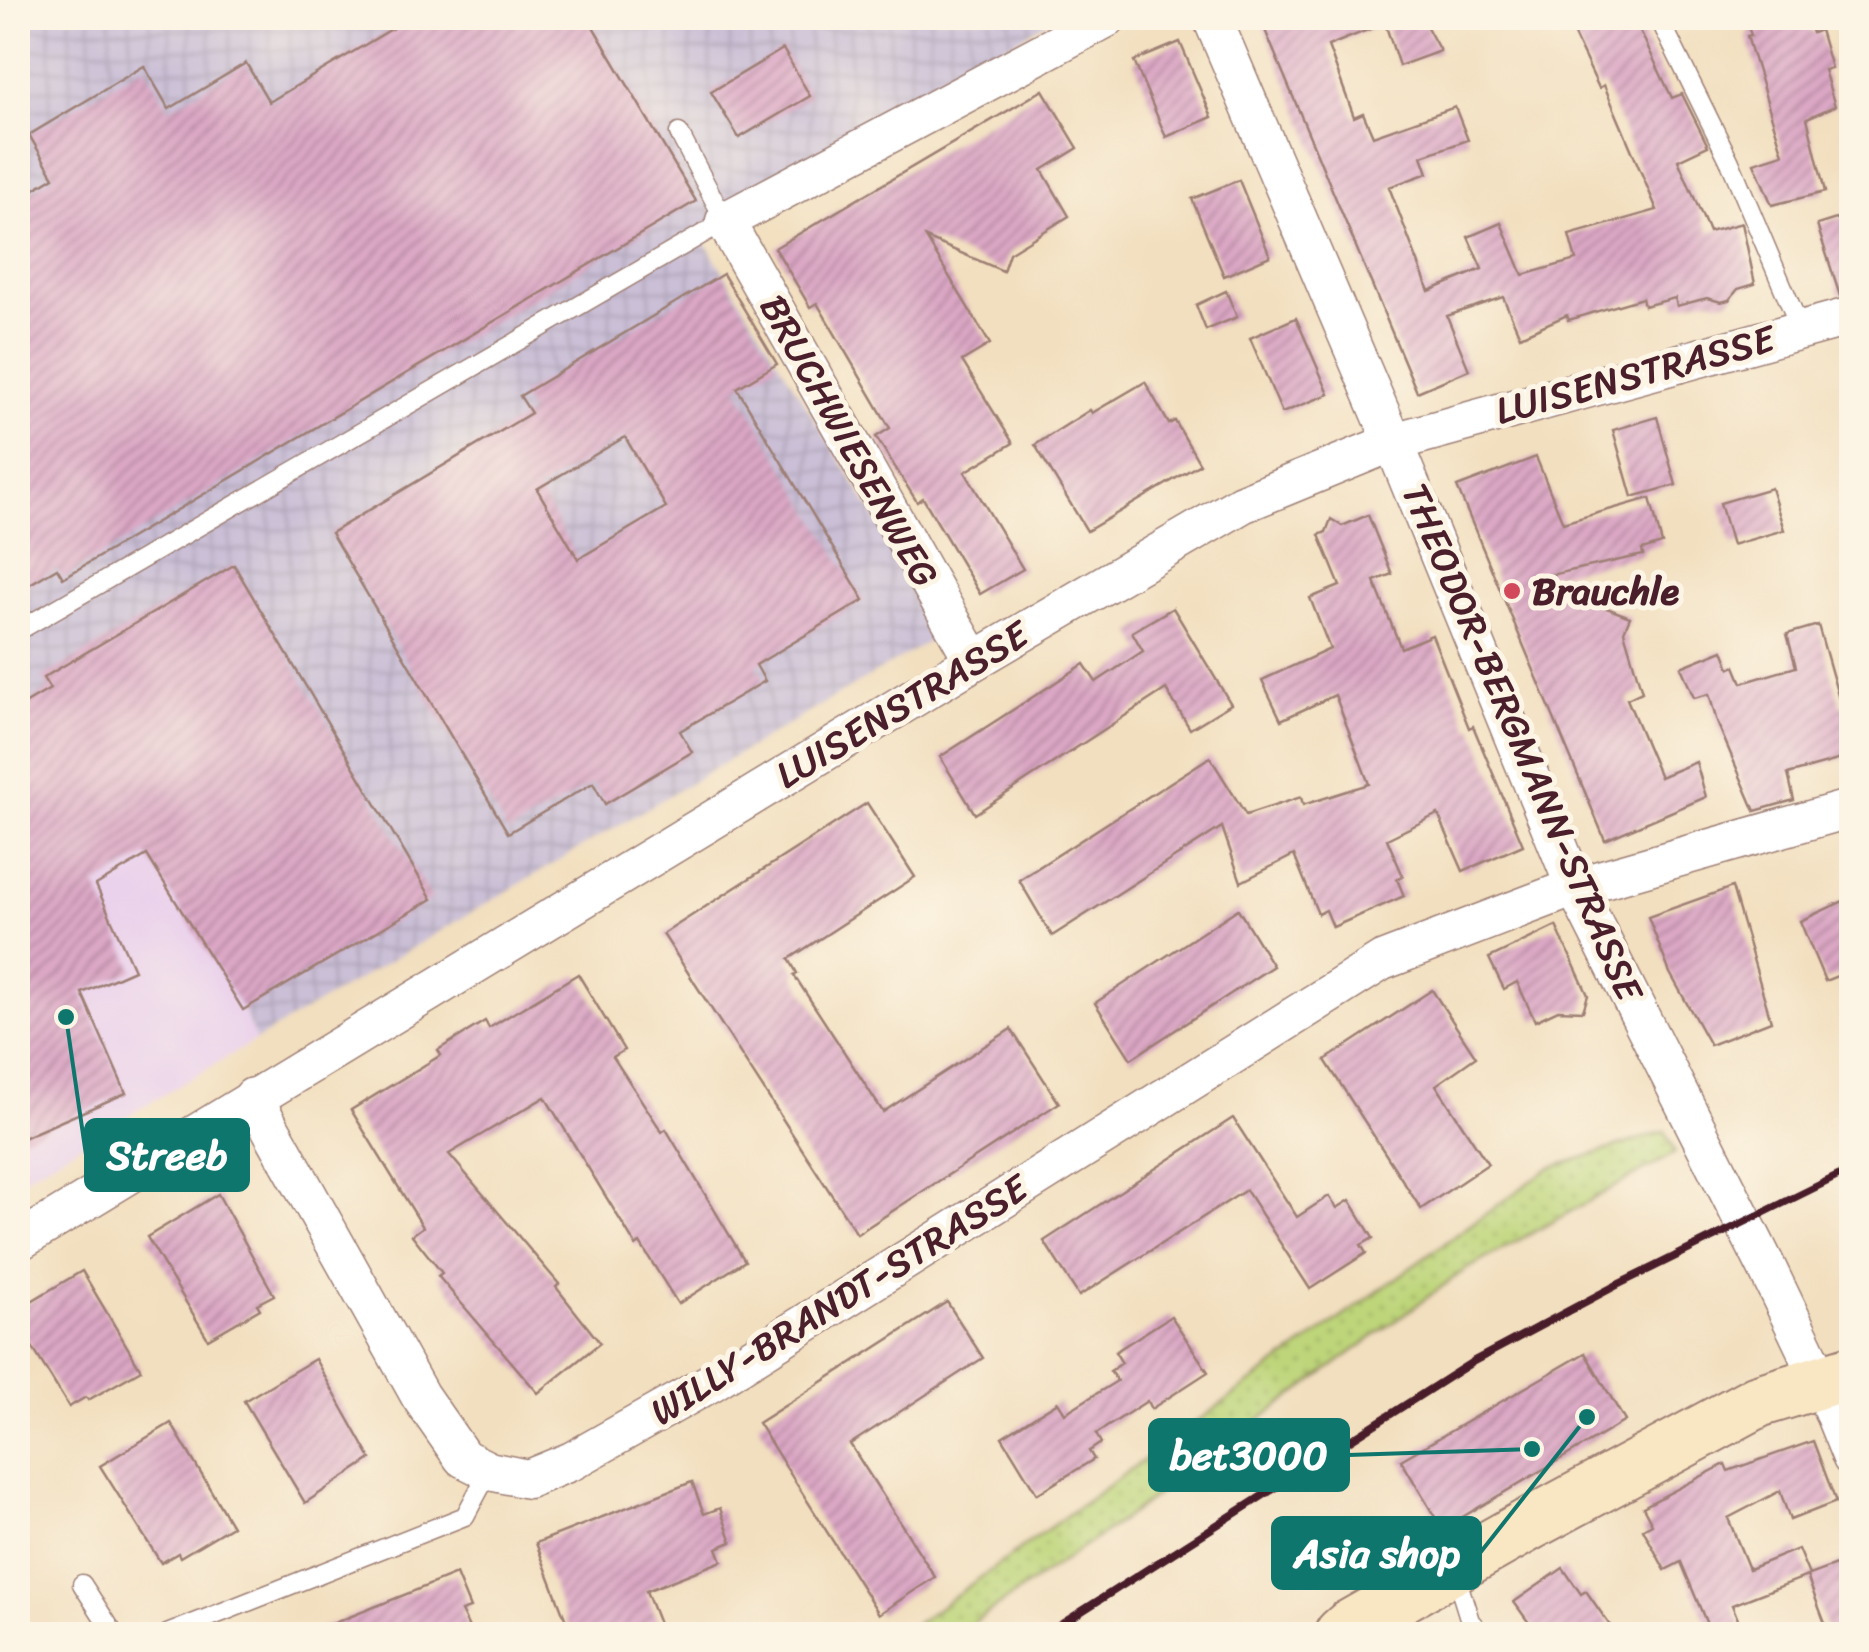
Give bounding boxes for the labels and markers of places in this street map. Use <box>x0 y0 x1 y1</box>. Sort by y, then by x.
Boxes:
place label: Brauchle <box>1532 558 1680 625</box>
marker: Brauchle <box>1501 580 1523 602</box>
callout: Streeb <box>86 1120 248 1190</box>
callout: bet3000 <box>1150 1420 1348 1490</box>
callout: Asia shop <box>1273 1518 1480 1588</box>

